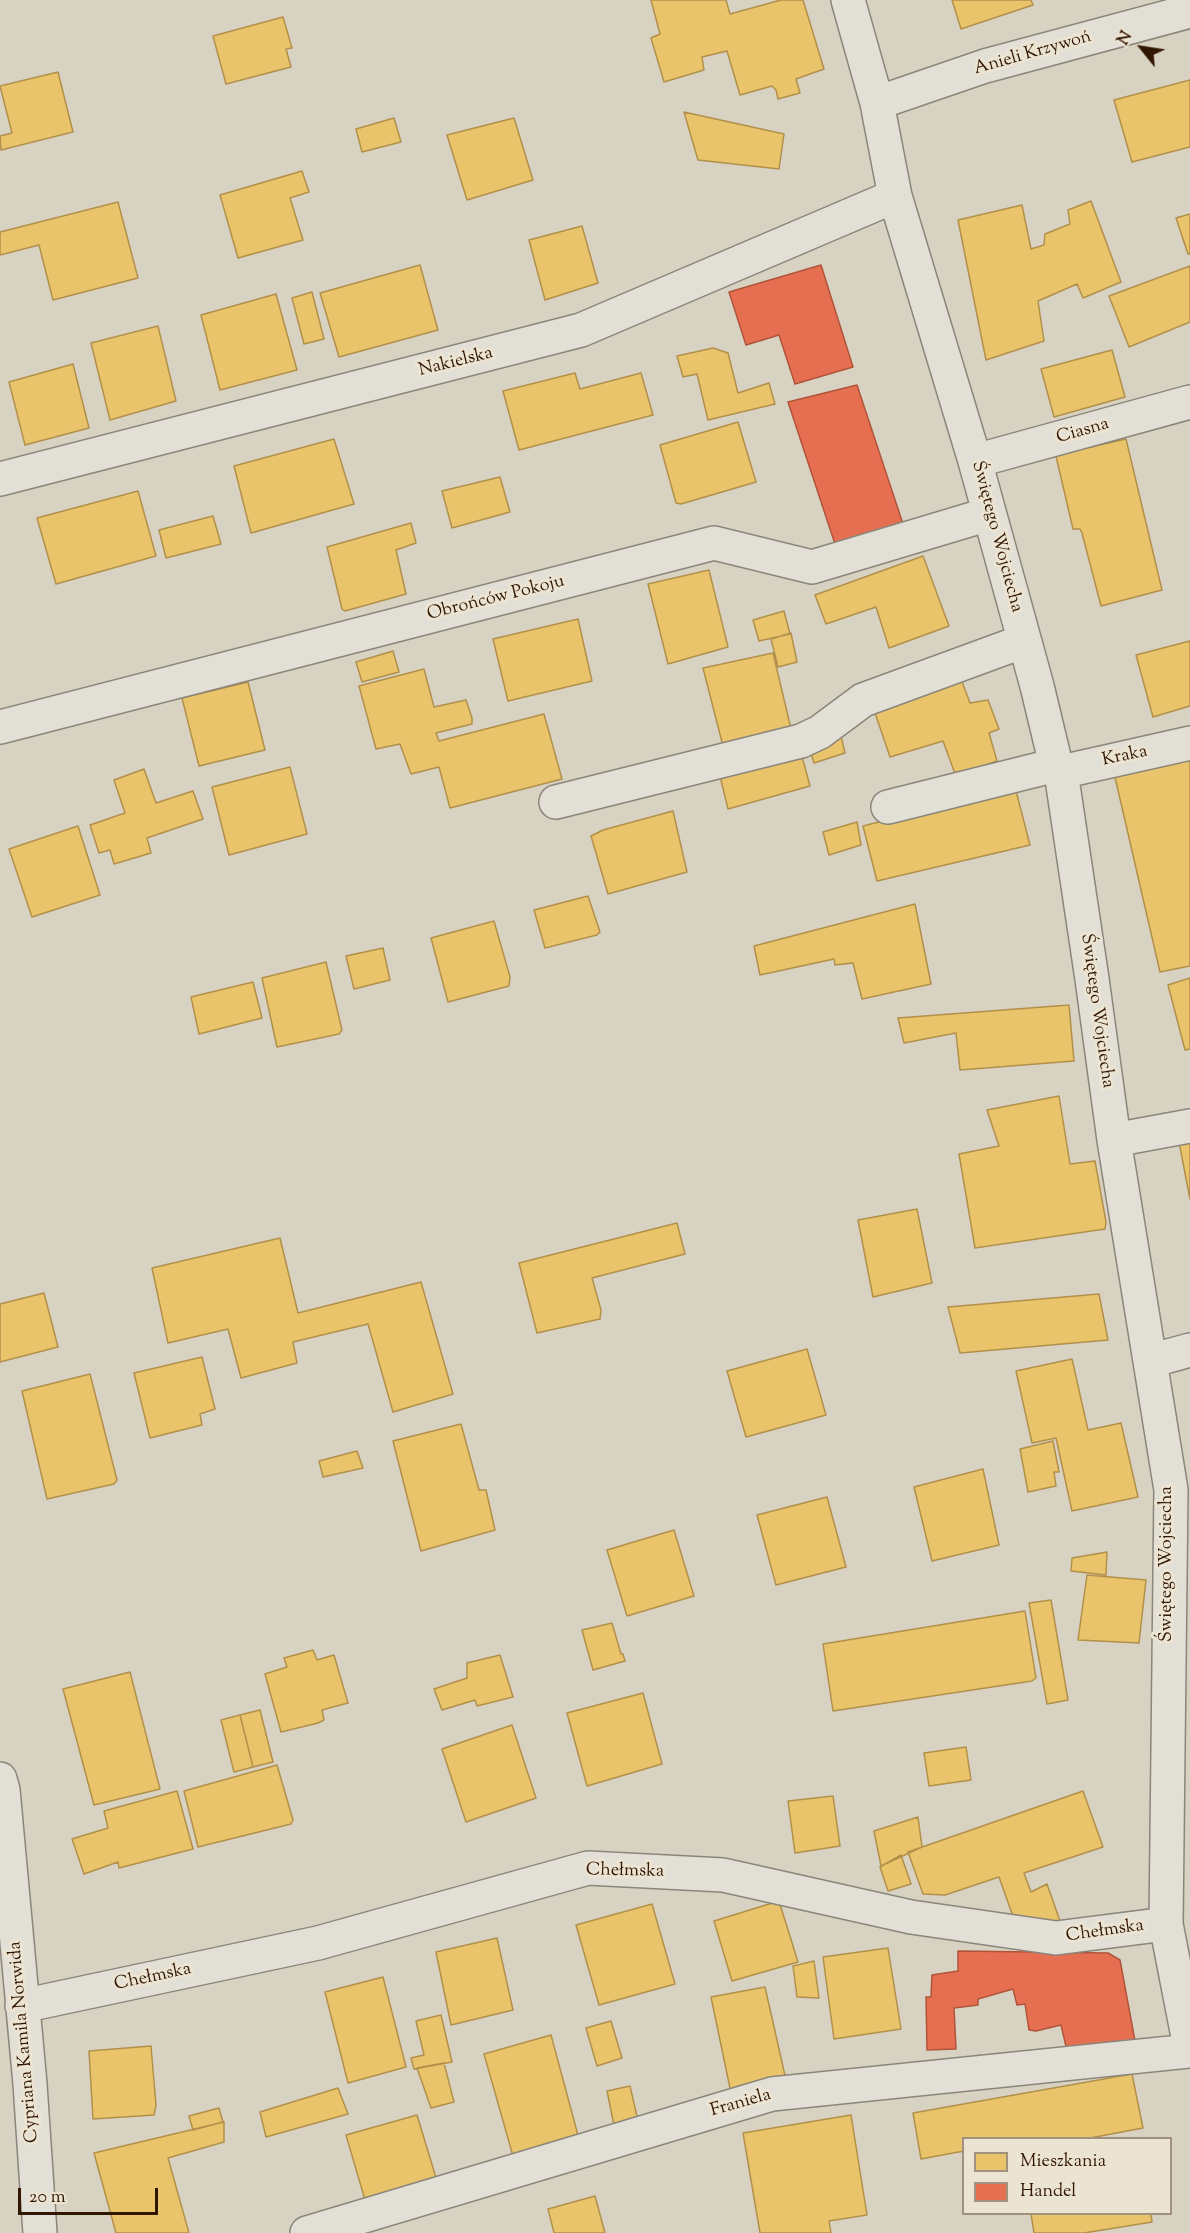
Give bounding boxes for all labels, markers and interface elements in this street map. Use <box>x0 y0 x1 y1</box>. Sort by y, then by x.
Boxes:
north arrow <box>1112 18 1172 78</box>
street label: Anieli Krzywoń <box>972 27 1094 81</box>
text: N <box>1113 27 1139 50</box>
street label: Nakielska <box>417 343 495 383</box>
street label: Ciasna <box>1054 414 1112 450</box>
street label: Świętego Wojciecha <box>965 459 1027 615</box>
street label: Obrońców Pokoju <box>425 572 567 626</box>
street label: Kraka <box>1100 742 1150 772</box>
street label: Świętego Wojciecha <box>1074 932 1118 1090</box>
street label: Świętego Wojciecha <box>1157 1486 1179 1642</box>
street label: Chełmska <box>586 1861 664 1883</box>
street label: Chełmska <box>1065 1916 1145 1948</box>
street label: Cypriana Kamila Norwida <box>5 1940 45 2144</box>
street label: Chełmska <box>112 1959 194 1997</box>
street label: Franiela <box>708 2085 774 2123</box>
legend <box>962 2137 1172 2215</box>
text: Mieszkania <box>1020 2149 1106 2175</box>
scale bar <box>21 2176 160 2214</box>
text: Handel <box>1020 2179 1076 2205</box>
text: 20 m <box>29 2185 66 2211</box>

